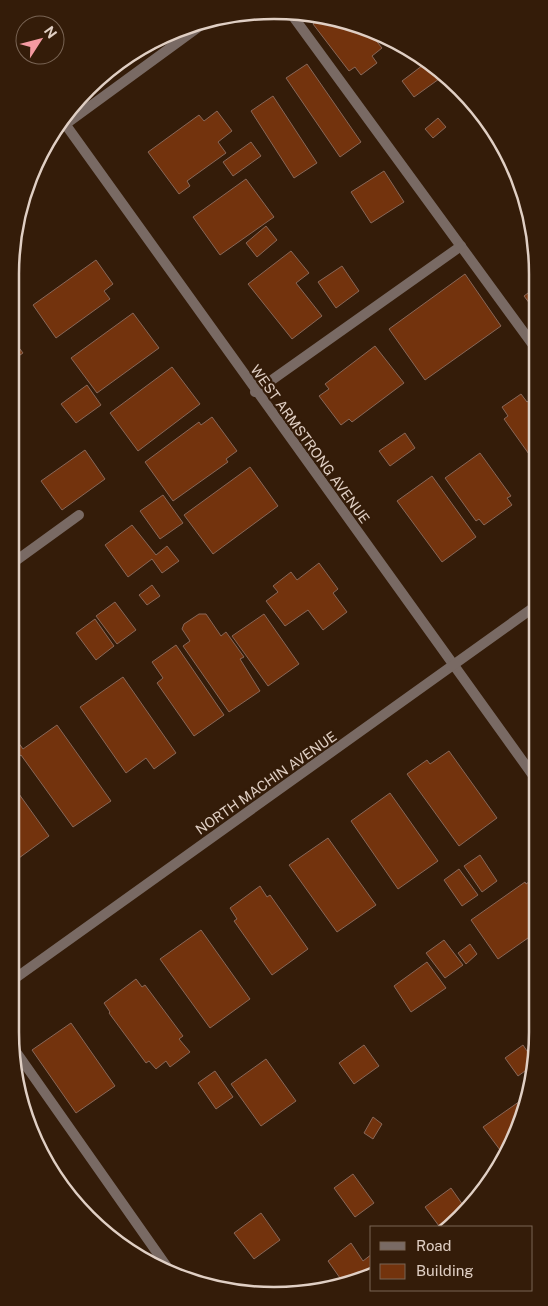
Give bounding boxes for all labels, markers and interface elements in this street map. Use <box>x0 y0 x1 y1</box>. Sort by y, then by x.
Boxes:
north arrow <box>15 15 65 65</box>
text: N <box>41 23 60 41</box>
street label: WEST ARMSTRONG AVENUE <box>247 362 373 526</box>
street label: NORTH MACHIN AVENUE <box>193 728 339 838</box>
legend <box>370 1226 533 1291</box>
text: Road <box>416 1237 452 1254</box>
text: Building <box>416 1262 474 1279</box>

